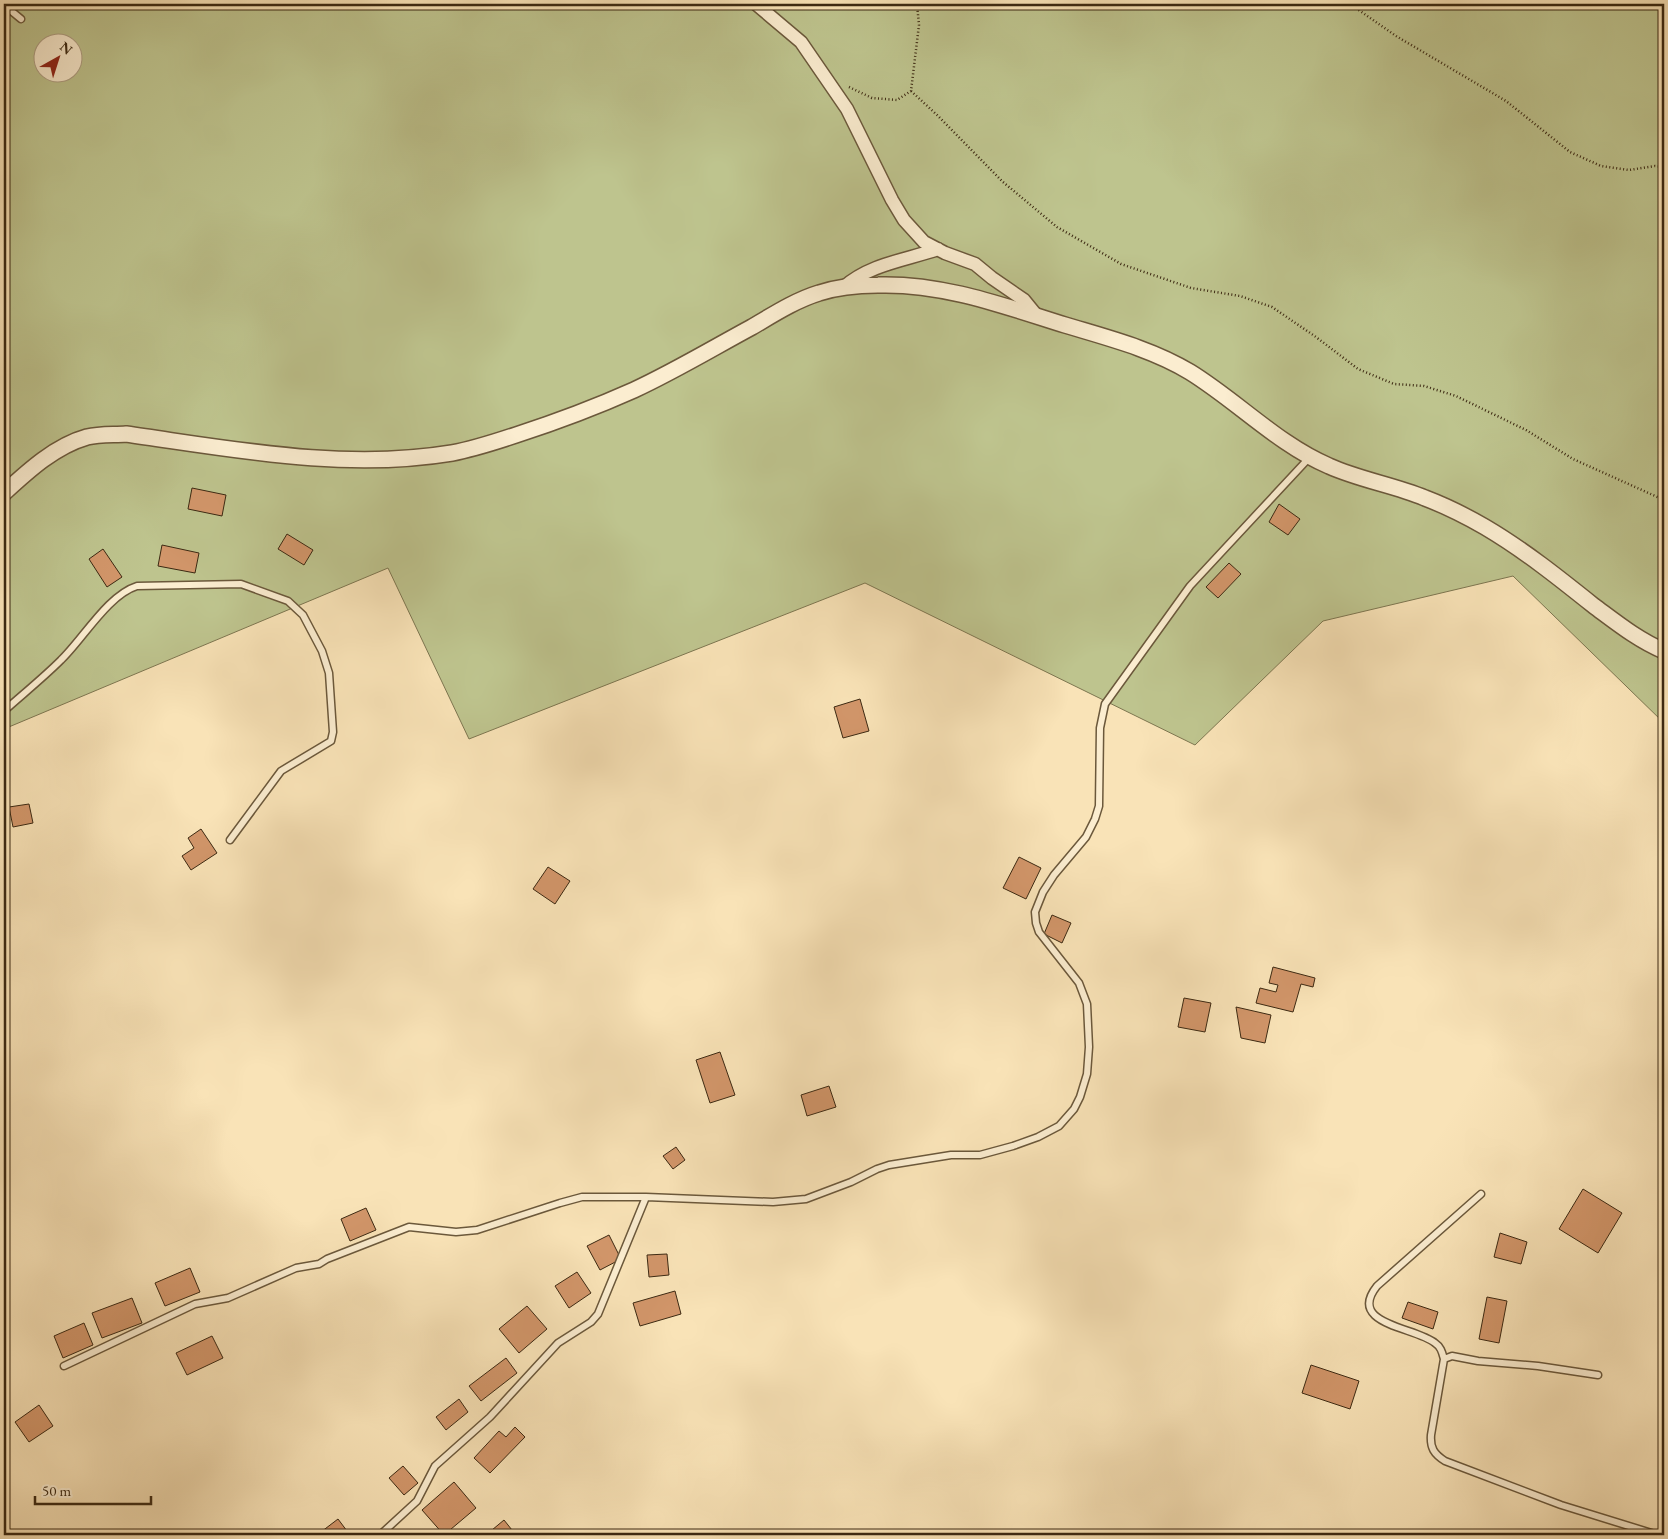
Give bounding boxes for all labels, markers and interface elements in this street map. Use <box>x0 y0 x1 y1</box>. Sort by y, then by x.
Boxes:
north arrow <box>32 32 82 82</box>
text: N <box>56 37 77 59</box>
scale bar <box>35 1474 151 1506</box>
text: 50 m <box>42 1481 71 1500</box>

